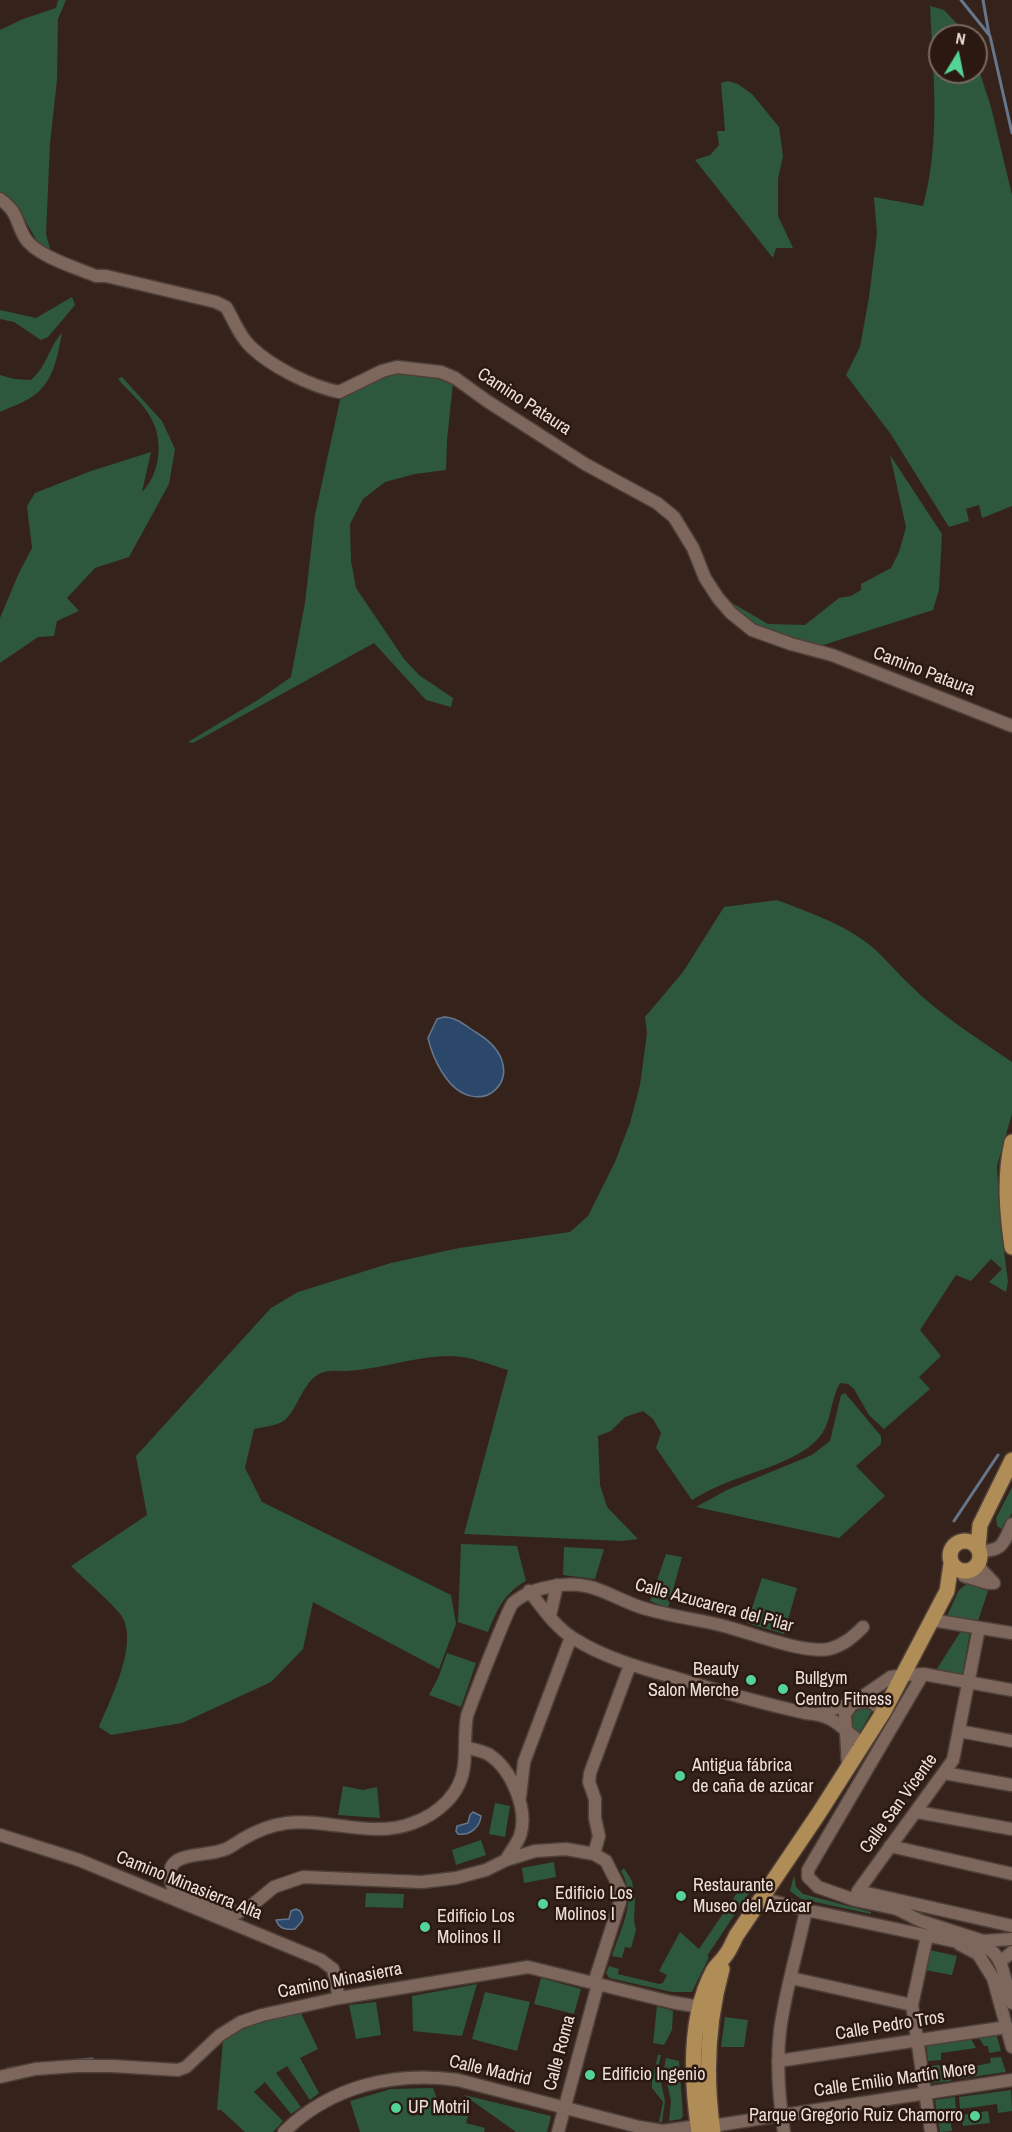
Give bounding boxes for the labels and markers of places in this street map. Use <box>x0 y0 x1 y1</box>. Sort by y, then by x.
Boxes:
place label: Beauty Salon Merche <box>648 1659 739 1702</box>
place label: Bullgym Centro Fitness <box>795 1668 892 1710</box>
marker: Beauty Salon Merche <box>744 1673 758 1687</box>
marker: Bullgym Centro Fitness <box>776 1682 790 1696</box>
place label: Antigua fábrica de caña de azúcar <box>692 1755 813 1798</box>
marker: Antigua fábrica de caña de azúcar <box>673 1769 687 1783</box>
place label: Restaurante Museo del Azúcar <box>693 1875 811 1918</box>
place label: Edificio Los Molinos I <box>555 1883 633 1926</box>
marker: Restaurante Museo del Azúcar <box>674 1889 688 1903</box>
marker: Edificio Los Molinos I <box>536 1897 550 1911</box>
place label: Edificio Los Molinos II <box>437 1906 515 1948</box>
marker: Edificio Los Molinos II <box>418 1920 432 1934</box>
place label: Edificio Ingenio <box>602 2064 705 2086</box>
marker: Edificio Ingenio <box>583 2068 597 2082</box>
place label: UP Motril <box>408 2097 470 2119</box>
marker: UP Motril <box>389 2101 403 2115</box>
place label: Parque Gregorio Ruiz Chamorro <box>749 2105 963 2127</box>
marker: Parque Gregorio Ruiz Chamorro <box>968 2109 982 2123</box>

